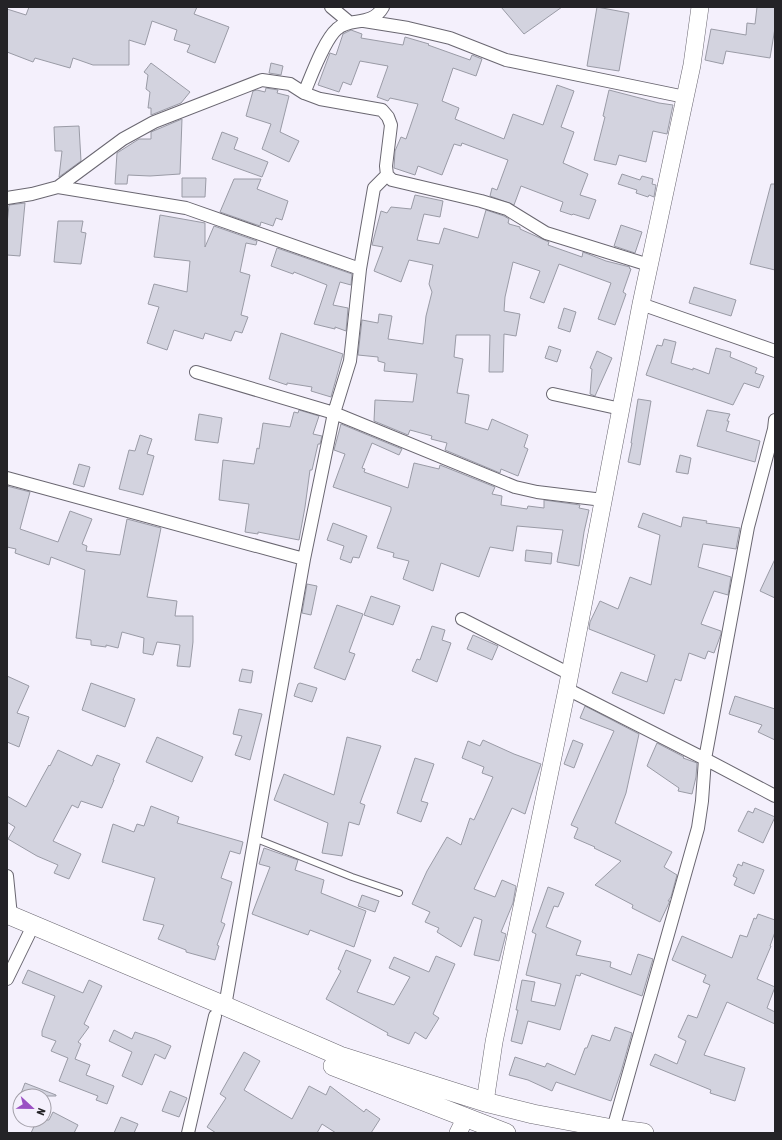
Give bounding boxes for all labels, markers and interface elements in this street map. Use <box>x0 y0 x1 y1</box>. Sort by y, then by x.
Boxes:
north arrow <box>12 1088 52 1128</box>
text: N <box>34 1106 48 1117</box>

